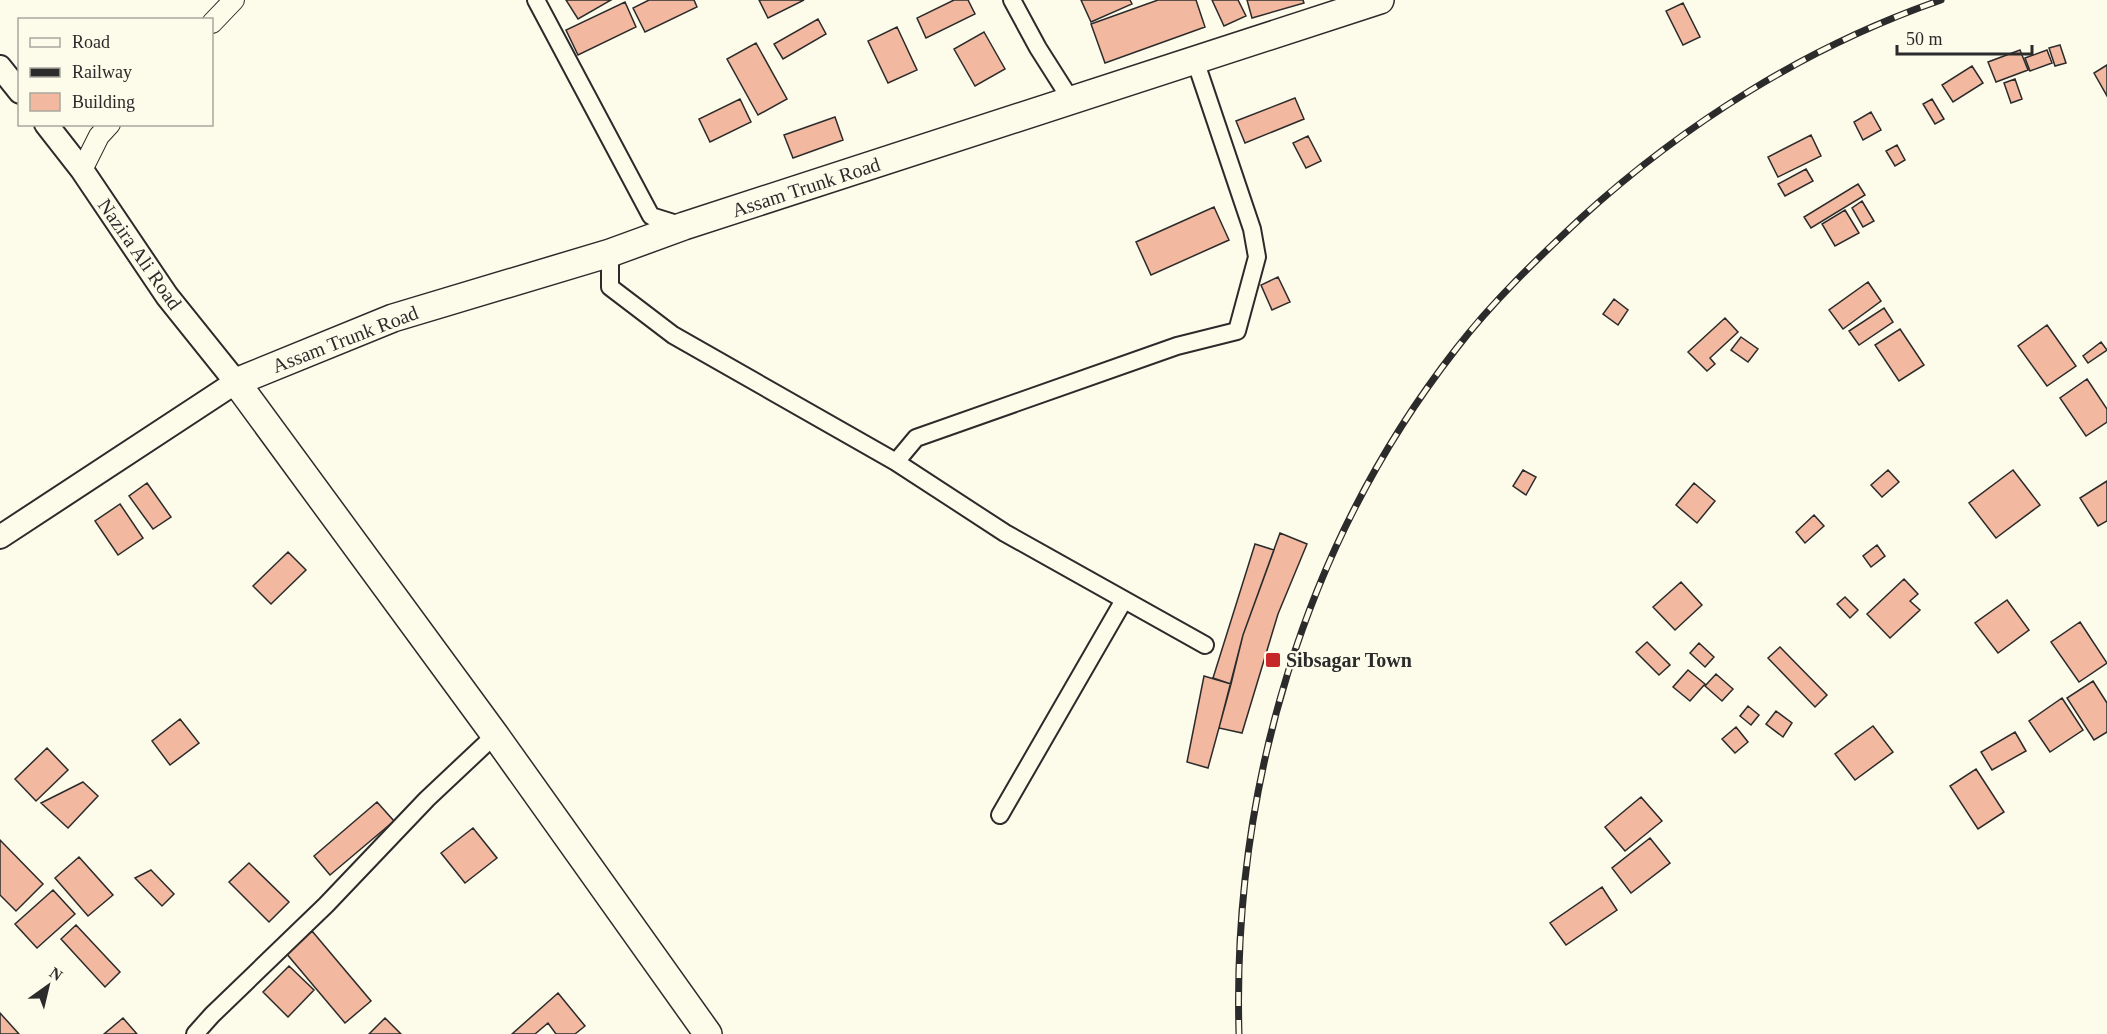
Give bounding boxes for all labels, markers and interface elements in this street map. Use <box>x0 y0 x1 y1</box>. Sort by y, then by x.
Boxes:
legend <box>18 18 213 126</box>
scale bar <box>1897 18 2032 56</box>
text: 50 m <box>1906 29 1943 49</box>
text: Road <box>72 32 110 52</box>
text: Railway <box>72 62 132 82</box>
text: Building <box>72 92 135 112</box>
street label: Assam Trunk Road <box>729 153 883 221</box>
street label: Nazira Ali Road <box>94 194 186 314</box>
street label: Assam Trunk Road <box>269 301 421 377</box>
place label: Sibsagar Town <box>1286 649 1412 672</box>
marker: Sibsagar Town <box>1264 651 1282 669</box>
north arrow <box>18 956 78 1016</box>
text: N <box>47 964 66 985</box>

